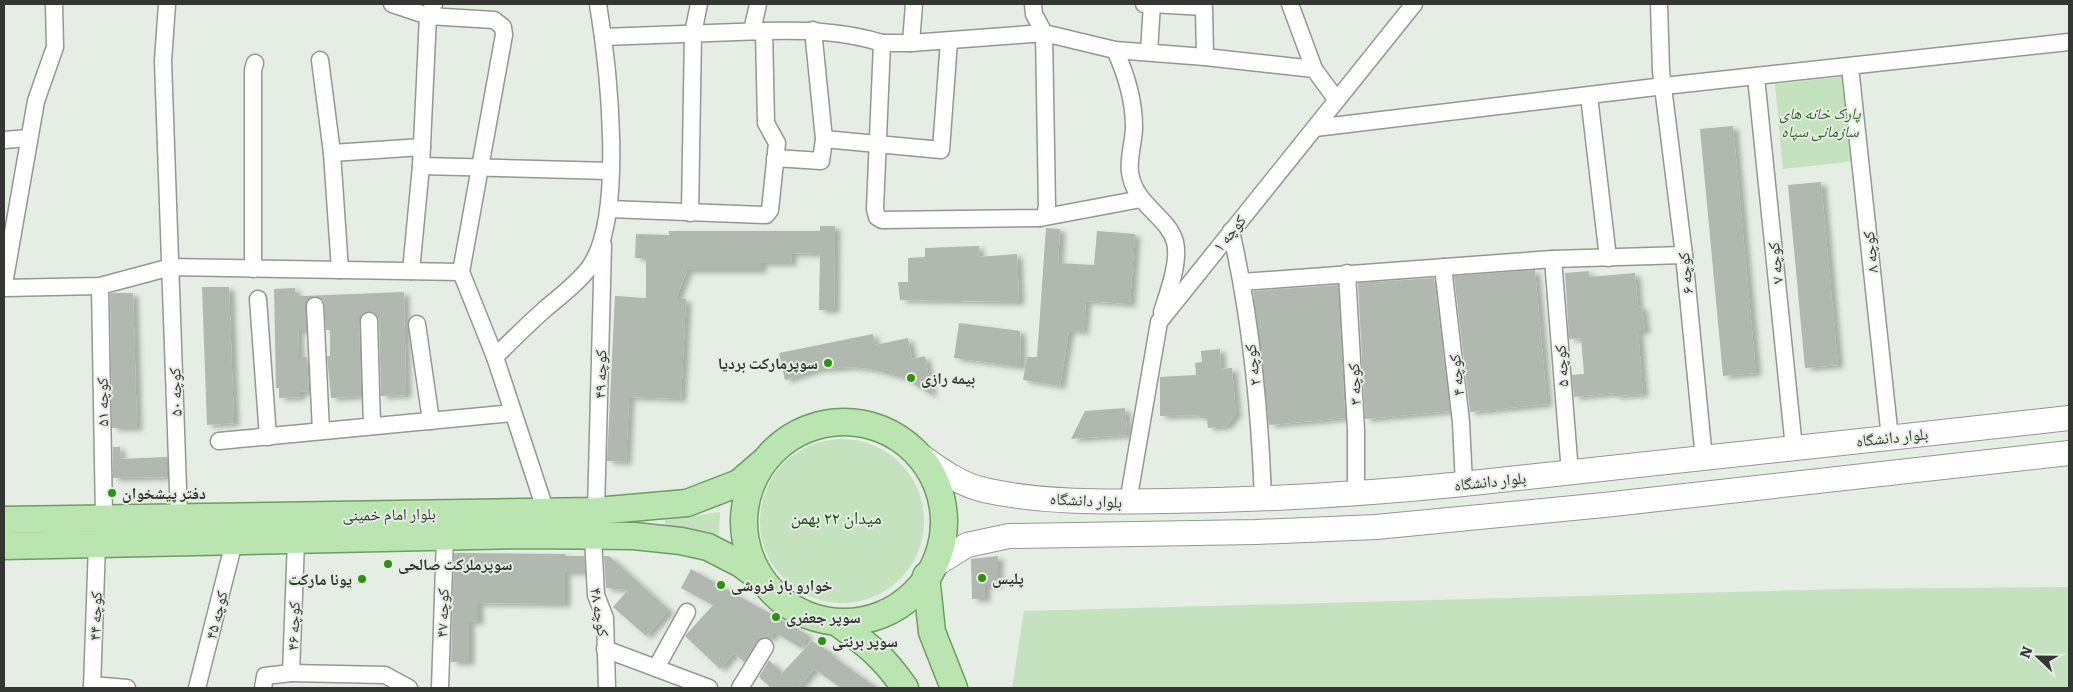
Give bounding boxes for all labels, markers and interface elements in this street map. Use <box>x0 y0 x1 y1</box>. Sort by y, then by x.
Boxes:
park label: پارک خانه های سازمانی سپاه <box>1779 100 1861 142</box>
street label: کوچه ۱ <box>1206 208 1251 256</box>
street label: کوچه ۸ <box>1855 230 1883 274</box>
street label: کوچه ۷ <box>1760 241 1788 285</box>
street label: کوچه ۶ <box>1670 251 1698 295</box>
street label: کوچه ۲ <box>1236 343 1265 387</box>
street label: کوچه ۵ <box>1547 344 1573 388</box>
street label: کوچه ۴۹ <box>587 349 611 399</box>
place label: سوپرمارکت بردیا <box>718 350 818 374</box>
street label: کوچه ۴ <box>1441 353 1469 397</box>
marker: سوپرمارکت بردیا <box>822 357 834 369</box>
street label: کوچه ۳ <box>1340 362 1366 406</box>
place label: بیمه رازی <box>921 365 975 389</box>
street label: کوچه ۵۰ <box>161 367 187 417</box>
marker: بیمه رازی <box>905 372 917 384</box>
street label: کوچه ۵۱ <box>89 377 113 427</box>
street label: بلوار دانشگاه <box>1855 420 1929 452</box>
street label: بلوار دانشگاه <box>1453 464 1527 496</box>
place label: دفتر پیشخوان <box>122 480 206 504</box>
street label: بلوار دانشگاه <box>1049 485 1123 513</box>
marker: دفتر پیشخوان <box>106 487 118 499</box>
street label: بلوار امام خمینی <box>342 500 436 526</box>
district label: میدان ۲۲ بهمن <box>790 503 882 530</box>
place label: سوپرملرکت صالحی <box>398 551 512 575</box>
marker: سوپرملرکت صالحی <box>382 558 394 570</box>
place label: پلیس <box>992 565 1024 589</box>
place label: یونا مارکت <box>288 566 352 590</box>
place label: خوارو بار فروشی <box>731 572 833 596</box>
marker: پلیس <box>976 572 988 584</box>
marker: یونا مارکت <box>356 573 368 585</box>
marker: خوارو بار فروشی <box>715 579 727 591</box>
street label: کوچه ۴۸ <box>585 586 617 638</box>
street label: کوچه ۴۵ <box>197 588 233 641</box>
street label: کوچه ۴۷ <box>428 588 454 638</box>
street label: کوچه ۴۴ <box>81 591 107 641</box>
street label: کوچه ۴۶ <box>279 601 305 651</box>
place label: سوپر جعفری <box>786 604 861 628</box>
marker: سوپر جعفری <box>770 611 782 623</box>
place label: سوپر برنتی <box>832 628 898 652</box>
north arrow <box>2013 632 2063 682</box>
marker: سوپر برنتی <box>816 635 828 647</box>
text: N <box>2014 642 2037 661</box>

